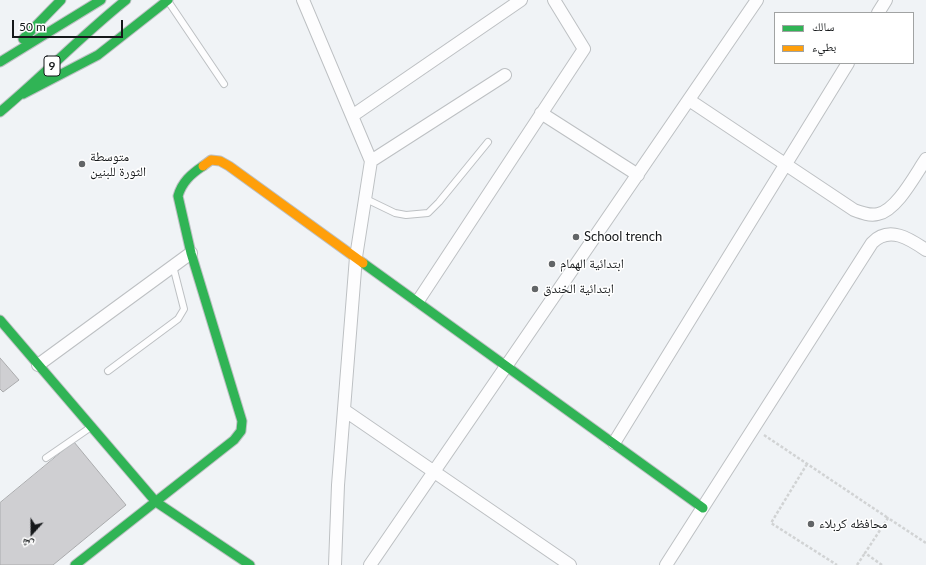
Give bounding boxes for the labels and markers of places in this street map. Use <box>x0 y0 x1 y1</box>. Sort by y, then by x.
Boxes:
place label: متوسطة الثورة للبنين <box>90 149 146 180</box>
marker: متوسطة الثورة للبنين <box>77 159 87 169</box>
place label: School trench <box>584 229 662 245</box>
marker: School trench <box>571 232 581 242</box>
place label: ابتدائية الهمام <box>560 256 624 272</box>
marker: ابتدائية الهمام <box>547 259 557 269</box>
place label: ابتدائية الخندق <box>543 281 614 297</box>
marker: ابتدائية الخندق <box>530 284 540 294</box>
place label: محافظه كربلاء <box>819 516 888 532</box>
marker: محافظه كربلاء <box>806 519 816 529</box>

